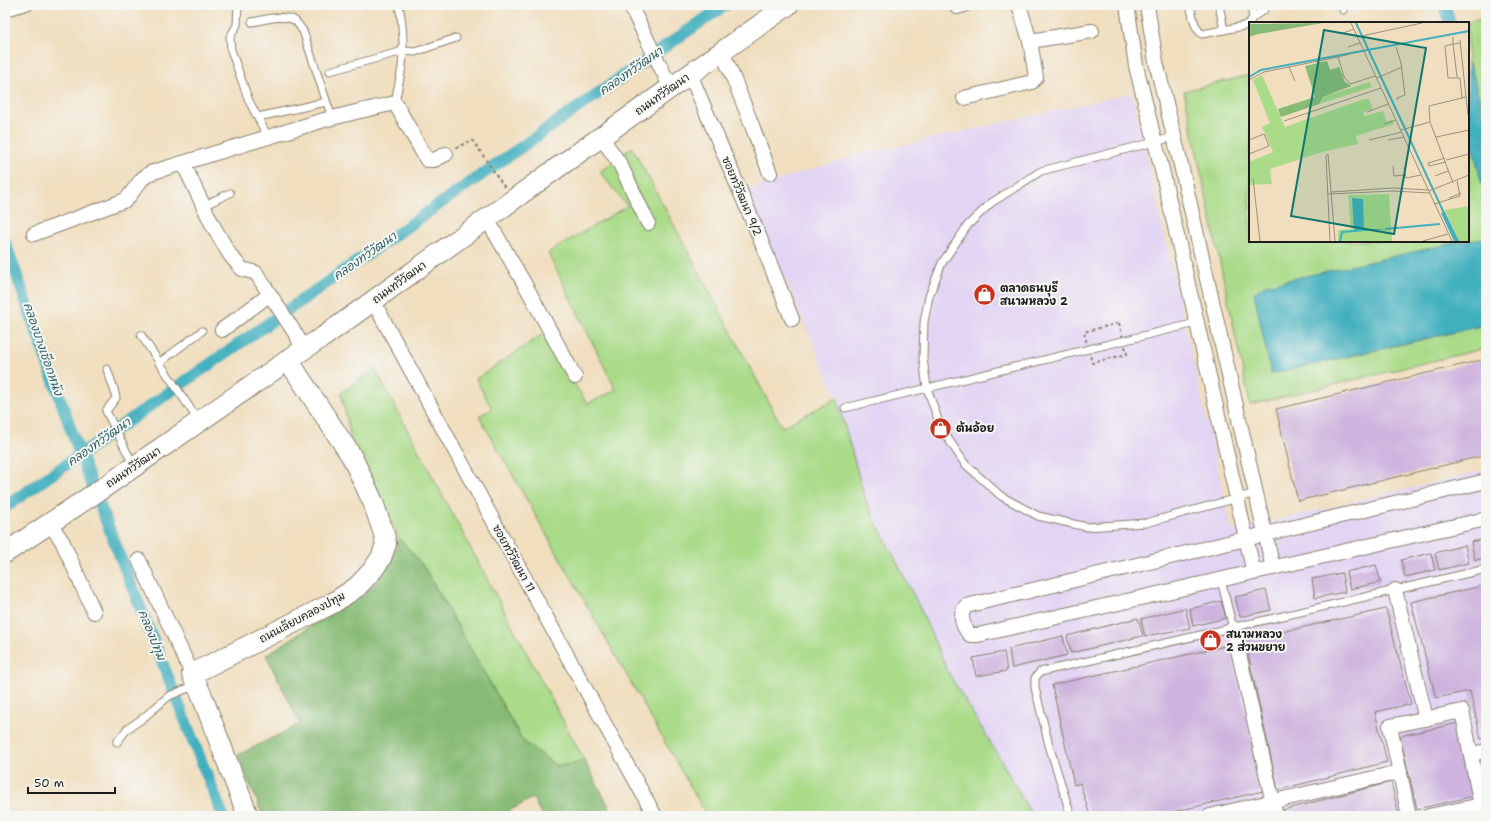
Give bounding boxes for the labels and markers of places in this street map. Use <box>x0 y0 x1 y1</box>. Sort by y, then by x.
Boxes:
place label: ตลาดธนบุรี สนามหลวง 2 <box>1000 280 1068 309</box>
shop icon: ตลาดธนบุรี สนามหลวง 2 <box>972 281 998 307</box>
shop icon: ต้นอ้อย <box>928 415 954 441</box>
place label: ต้นอ้อย <box>956 421 994 436</box>
shop icon: สนามหลวง 2 ส่วนขยาย <box>1197 627 1223 653</box>
place label: สนามหลวง 2 ส่วนขยาย <box>1226 627 1286 655</box>

